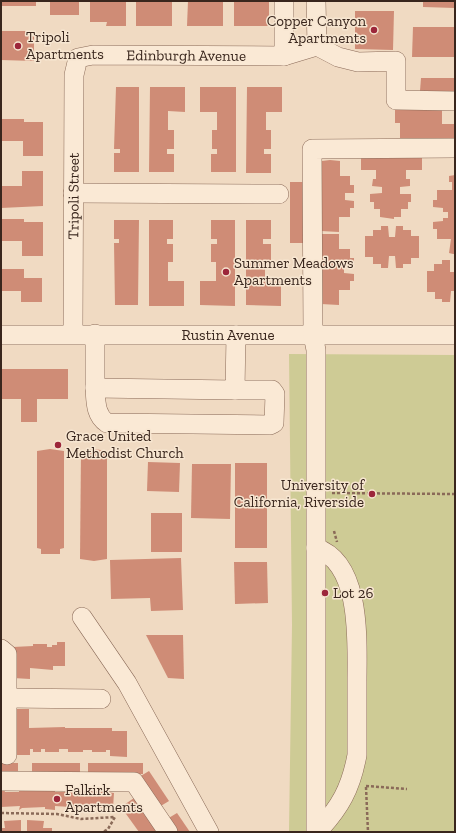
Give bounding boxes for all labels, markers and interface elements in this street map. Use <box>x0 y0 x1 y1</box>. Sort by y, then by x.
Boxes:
place label: Copper Canyon Apartments <box>267 12 366 47</box>
marker: Copper Canyon Apartments <box>369 25 379 35</box>
place label: Tripoli Apartments <box>26 28 104 63</box>
marker: Tripoli Apartments <box>13 41 23 51</box>
street label: Edinburgh Avenue <box>126 46 246 65</box>
street label: Tripoli Street <box>64 152 83 239</box>
place label: Summer Meadows Apartments <box>234 254 354 289</box>
marker: Summer Meadows Apartments <box>221 267 231 277</box>
street label: Rustin Avenue <box>181 326 275 344</box>
place label: Grace United Methodist Church <box>66 427 184 462</box>
marker: Grace United Methodist Church <box>53 440 63 450</box>
place label: University of California, Riverside <box>234 476 365 511</box>
marker: University of California, Riverside <box>367 489 377 499</box>
place label: Lot 26 <box>333 584 374 602</box>
marker: Lot 26 <box>320 588 330 598</box>
place label: Falkirk Apartments <box>65 781 143 816</box>
marker: Falkirk Apartments <box>52 794 62 804</box>

